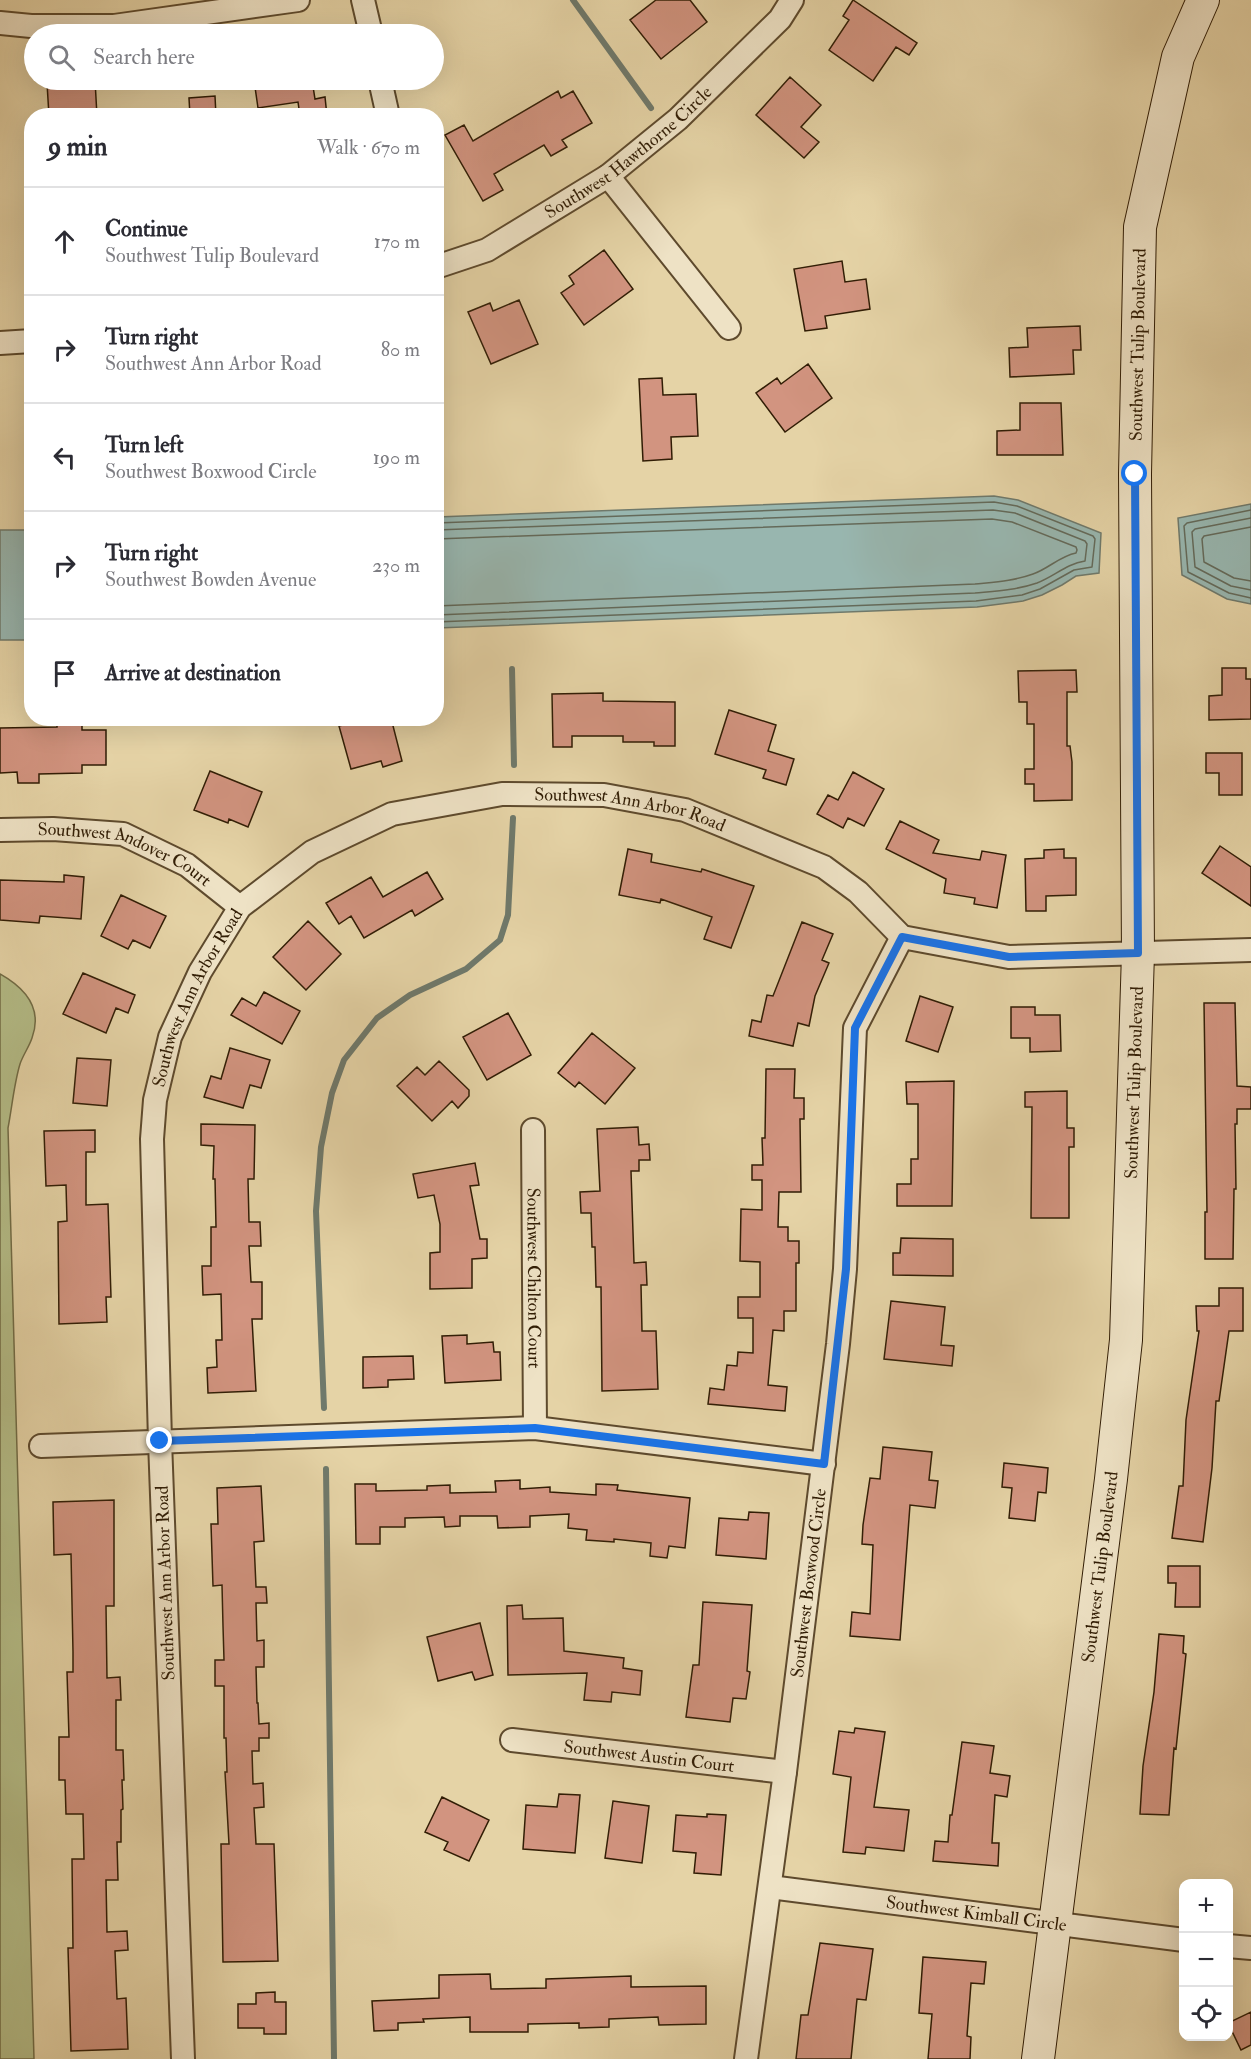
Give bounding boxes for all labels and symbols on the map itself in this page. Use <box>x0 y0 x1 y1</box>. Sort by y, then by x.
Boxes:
street label: Southwest Hawthorne Circle <box>541 81 717 224</box>
street label: Southwest Tulip Boulevard <box>1125 248 1152 441</box>
route start <box>1121 460 1147 486</box>
street label: Southwest Ann Arbor Road <box>534 783 729 837</box>
street label: Southwest Andover Court <box>37 818 216 892</box>
street label: Southwest Ann Arbor Road <box>148 904 248 1089</box>
street label: Southwest Tulip Boulevard <box>1120 986 1149 1179</box>
street label: Southwest Chilton Court <box>521 1188 546 1369</box>
route end <box>146 1427 172 1453</box>
street label: Southwest Tulip Boulevard <box>1077 1470 1124 1664</box>
street label: Southwest Ann Arbor Road <box>151 1485 180 1681</box>
street label: Southwest Boxwood Circle <box>786 1487 832 1679</box>
street label: Southwest Austin Court <box>562 1735 736 1778</box>
street label: Southwest Kimball Circle <box>885 1891 1068 1937</box>

